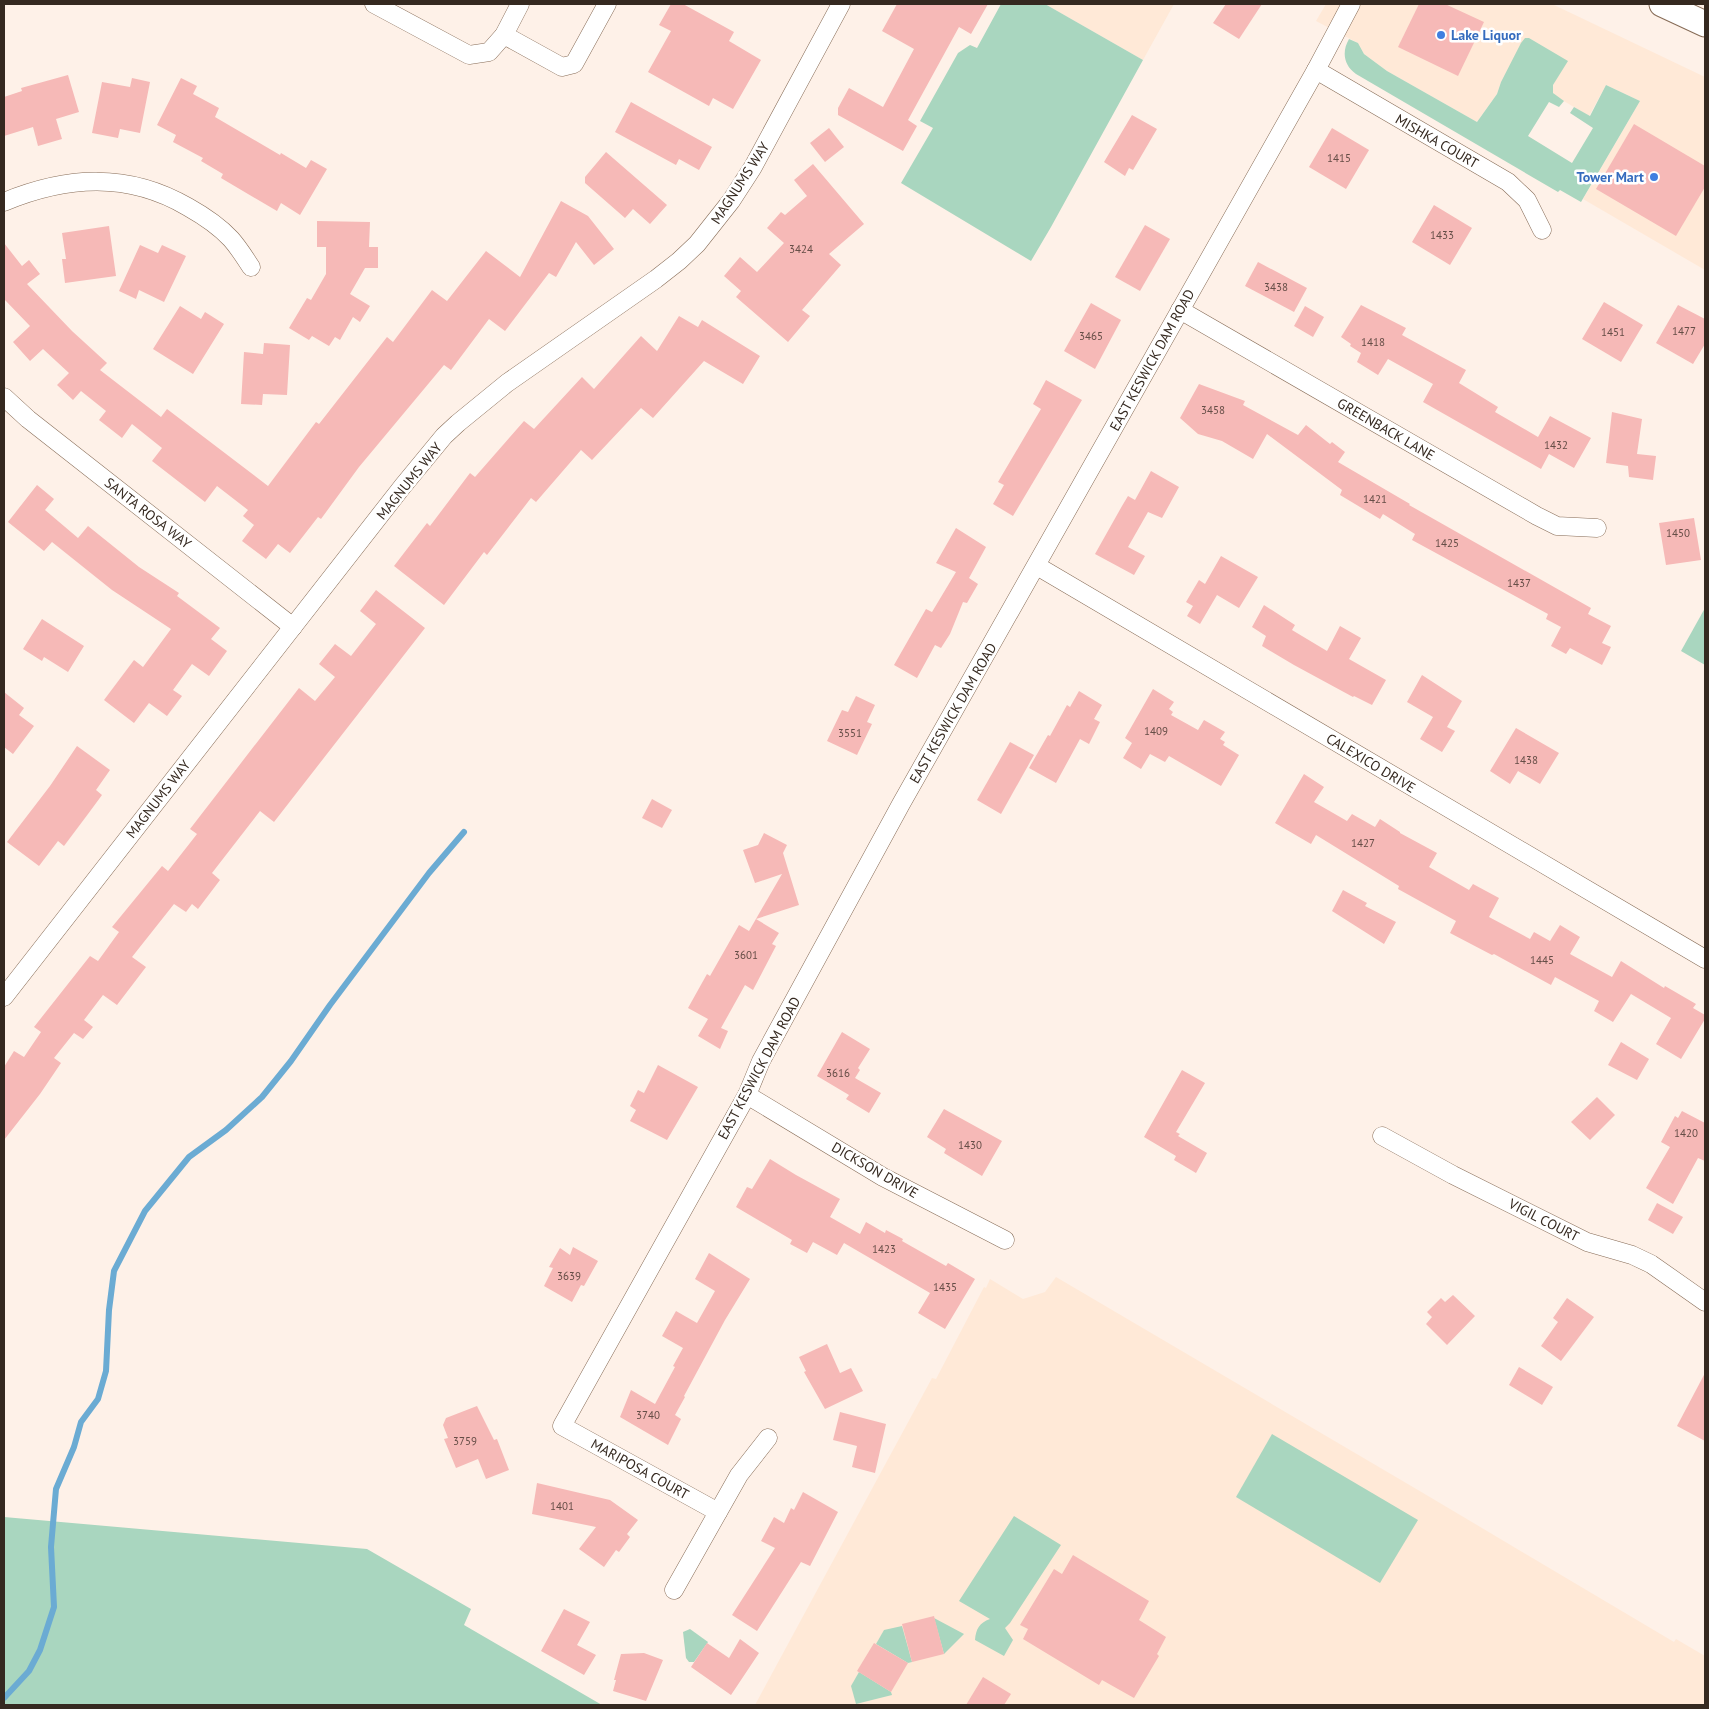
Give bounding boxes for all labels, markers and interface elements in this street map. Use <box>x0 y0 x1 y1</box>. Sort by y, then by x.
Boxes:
place label: Lake Liquor <box>1451 26 1521 44</box>
marker: Lake Liquor <box>1435 29 1447 41</box>
street label: MISHKA COURT <box>1392 110 1482 172</box>
street label: MAGNUMS WAY <box>707 138 773 227</box>
house number: 1415 <box>1327 151 1351 165</box>
place label: Tower Mart <box>1577 168 1644 186</box>
marker: Tower Mart <box>1648 171 1660 183</box>
house number: 1433 <box>1430 228 1454 242</box>
house number: 3424 <box>789 242 813 256</box>
house number: 3438 <box>1264 280 1288 294</box>
street label: EAST KESWICK DAM ROAD <box>1106 286 1198 434</box>
house number: 1477 <box>1672 324 1696 338</box>
house number: 1451 <box>1601 325 1625 339</box>
house number: 3465 <box>1079 329 1103 343</box>
house number: 1418 <box>1361 335 1385 349</box>
street label: GREENBACK LANE <box>1334 394 1438 464</box>
house number: 3458 <box>1201 403 1225 417</box>
house number: 1432 <box>1544 438 1568 452</box>
street label: MAGNUMS WAY <box>372 439 446 523</box>
street label: SANTA ROSA WAY <box>101 473 195 553</box>
house number: 1421 <box>1363 492 1387 506</box>
house number: 1450 <box>1666 526 1690 540</box>
house number: 1425 <box>1435 536 1459 550</box>
house number: 1437 <box>1507 576 1531 590</box>
street label: EAST KESWICK DAM ROAD <box>905 640 1001 786</box>
house number: 1409 <box>1144 724 1168 738</box>
house number: 3551 <box>838 726 862 740</box>
street label: CALEXICO DRIVE <box>1323 729 1419 797</box>
house number: 1438 <box>1514 753 1538 767</box>
street label: MAGNUMS WAY <box>122 756 194 842</box>
house number: 1427 <box>1351 836 1375 850</box>
house number: 3601 <box>734 948 758 962</box>
house number: 1445 <box>1530 953 1554 967</box>
street label: EAST KESWICK DAM ROAD <box>714 994 804 1142</box>
house number: 3616 <box>826 1066 850 1080</box>
house number: 1420 <box>1674 1126 1698 1140</box>
street label: DICKSON DRIVE <box>829 1138 921 1202</box>
house number: 1430 <box>958 1138 982 1152</box>
street label: VIGIL COURT <box>1505 1194 1582 1246</box>
house number: 1423 <box>872 1242 896 1256</box>
house number: 3639 <box>557 1269 581 1283</box>
house number: 1435 <box>933 1280 957 1294</box>
house number: 3740 <box>636 1408 660 1422</box>
house number: 3759 <box>453 1434 477 1448</box>
street label: MARIPOSA COURT <box>588 1435 692 1503</box>
house number: 1401 <box>550 1499 574 1513</box>

